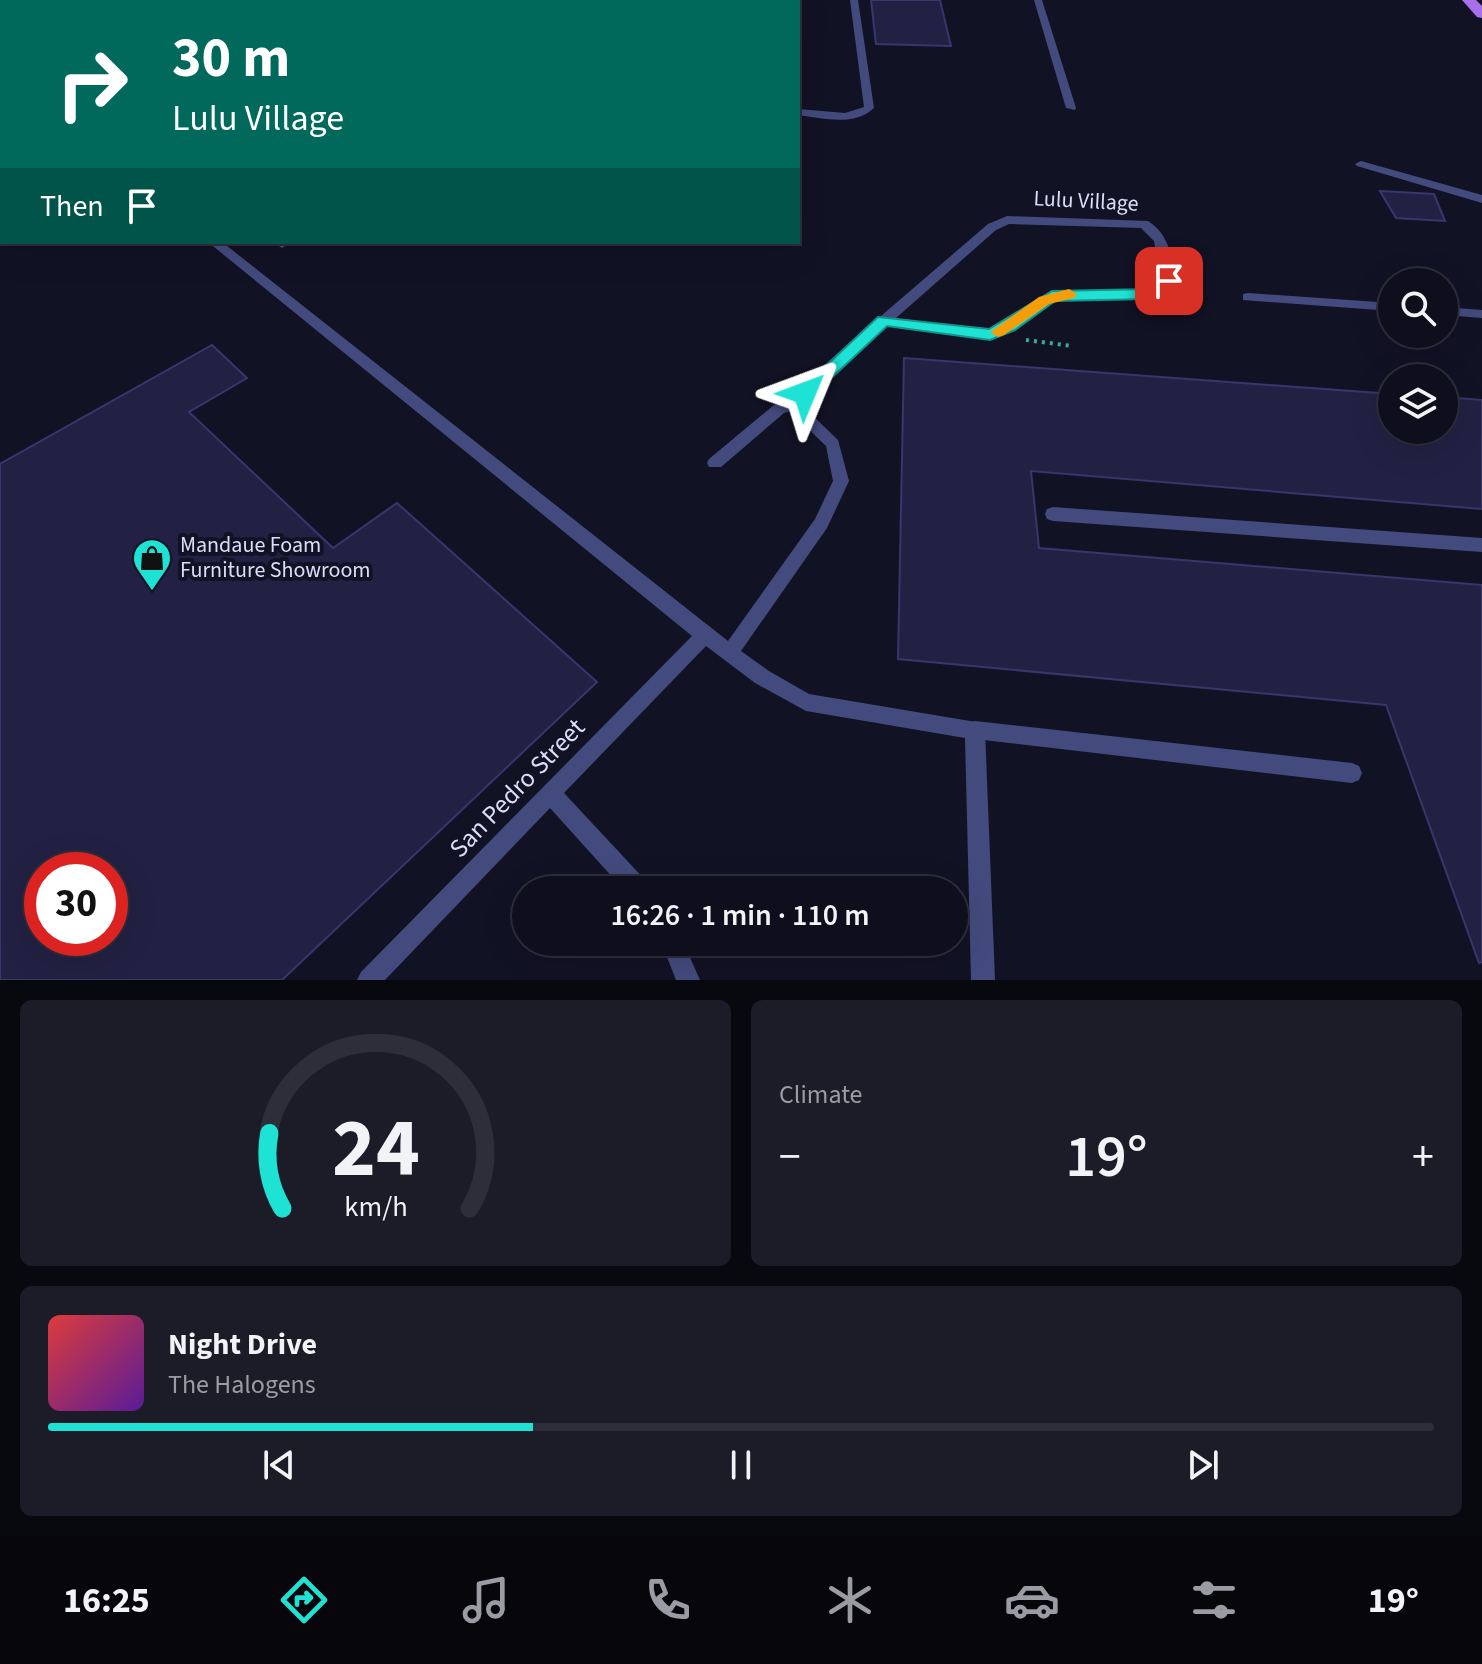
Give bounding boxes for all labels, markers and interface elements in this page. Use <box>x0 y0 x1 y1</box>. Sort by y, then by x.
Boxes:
text: 30 m <box>172 19 290 98</box>
icon: right <box>40 32 144 136</box>
text: Lulu Village <box>172 93 344 144</box>
street label: Lulu Village <box>1033 182 1139 220</box>
icon: arrive <box>120 184 164 228</box>
text: Then <box>40 185 104 228</box>
pin <box>1135 247 1203 315</box>
icon: arrive <box>1147 259 1191 303</box>
map controls <box>1378 268 1458 444</box>
button: search <box>1378 268 1458 348</box>
position arrow <box>763 351 847 435</box>
button: layers <box>1378 364 1458 444</box>
place label: Mandaue Foam Furniture Showroom <box>180 529 371 586</box>
shop icon: Mandaue Foam Furniture Showroom <box>131 537 173 592</box>
street label: San Pedro Street <box>441 710 593 866</box>
speed limit sign: 30 <box>24 852 128 956</box>
text: 16:26 · 1 min · 110 m <box>610 894 870 937</box>
text: Climate <box>779 1076 863 1113</box>
text: 24 <box>332 1090 419 1208</box>
text: 19° <box>1065 1115 1148 1200</box>
text: − <box>779 1126 801 1189</box>
text: + <box>1412 1126 1434 1189</box>
text: km/h <box>344 1187 407 1227</box>
text: Night Drive <box>168 1323 317 1366</box>
text: The Halogens <box>168 1366 316 1403</box>
icon: previous <box>257 1443 301 1487</box>
icon: pause <box>719 1443 763 1487</box>
icon: next <box>1181 1443 1225 1487</box>
icon: directions <box>276 1572 332 1628</box>
icon: music <box>458 1572 514 1628</box>
icon: phone <box>640 1572 696 1628</box>
icon: climate <box>822 1572 878 1628</box>
icon: car <box>1004 1572 1060 1628</box>
icon: filters <box>1186 1572 1242 1628</box>
text: 16:25 <box>63 1575 150 1626</box>
text: 19° <box>1368 1575 1419 1626</box>

